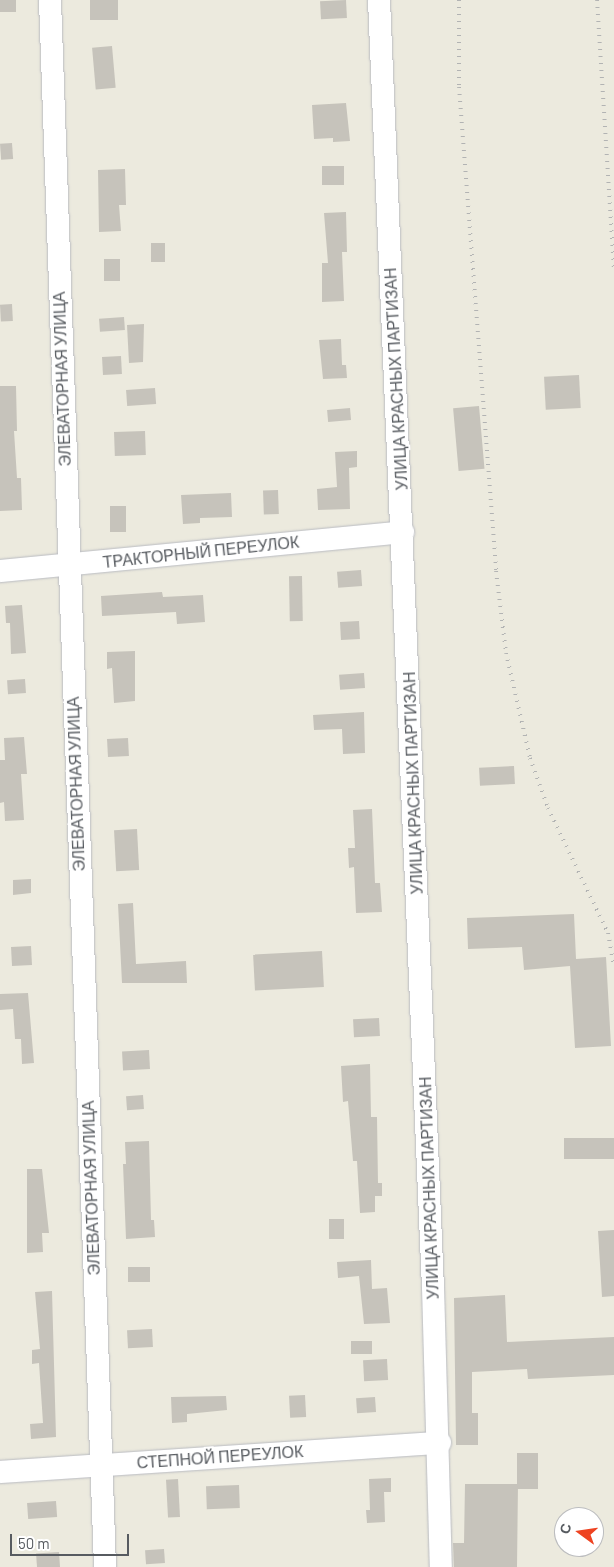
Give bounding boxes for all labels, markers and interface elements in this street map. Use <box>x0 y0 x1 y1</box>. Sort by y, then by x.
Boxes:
street label: УЛИЦА КРАСНЫХ ПАРТИЗАН <box>381 267 411 491</box>
street label: ЭЛЕВАТОРНАЯ УЛИЦА <box>49 291 75 467</box>
street label: ТРАКТОРНЫЙ ПЕРЕУЛОК <box>102 532 300 572</box>
street label: УЛИЦА КРАСНЫХ ПАРТИЗАН <box>400 671 426 895</box>
street label: ЭЛЕВАТОРНАЯ УЛИЦА <box>63 696 89 872</box>
street label: УЛИЦА КРАСНЫХ ПАРТИЗАН <box>416 1076 442 1300</box>
street label: ЭЛЕВАТОРНАЯ УЛИЦА <box>78 1100 104 1276</box>
street label: СТЕПНОЙ ПЕРЕУЛОК <box>136 1442 304 1472</box>
north arrow <box>554 1507 604 1557</box>
text: С <box>555 1522 574 1535</box>
scale bar <box>12 1524 131 1556</box>
text: 50 m <box>18 1534 50 1552</box>

